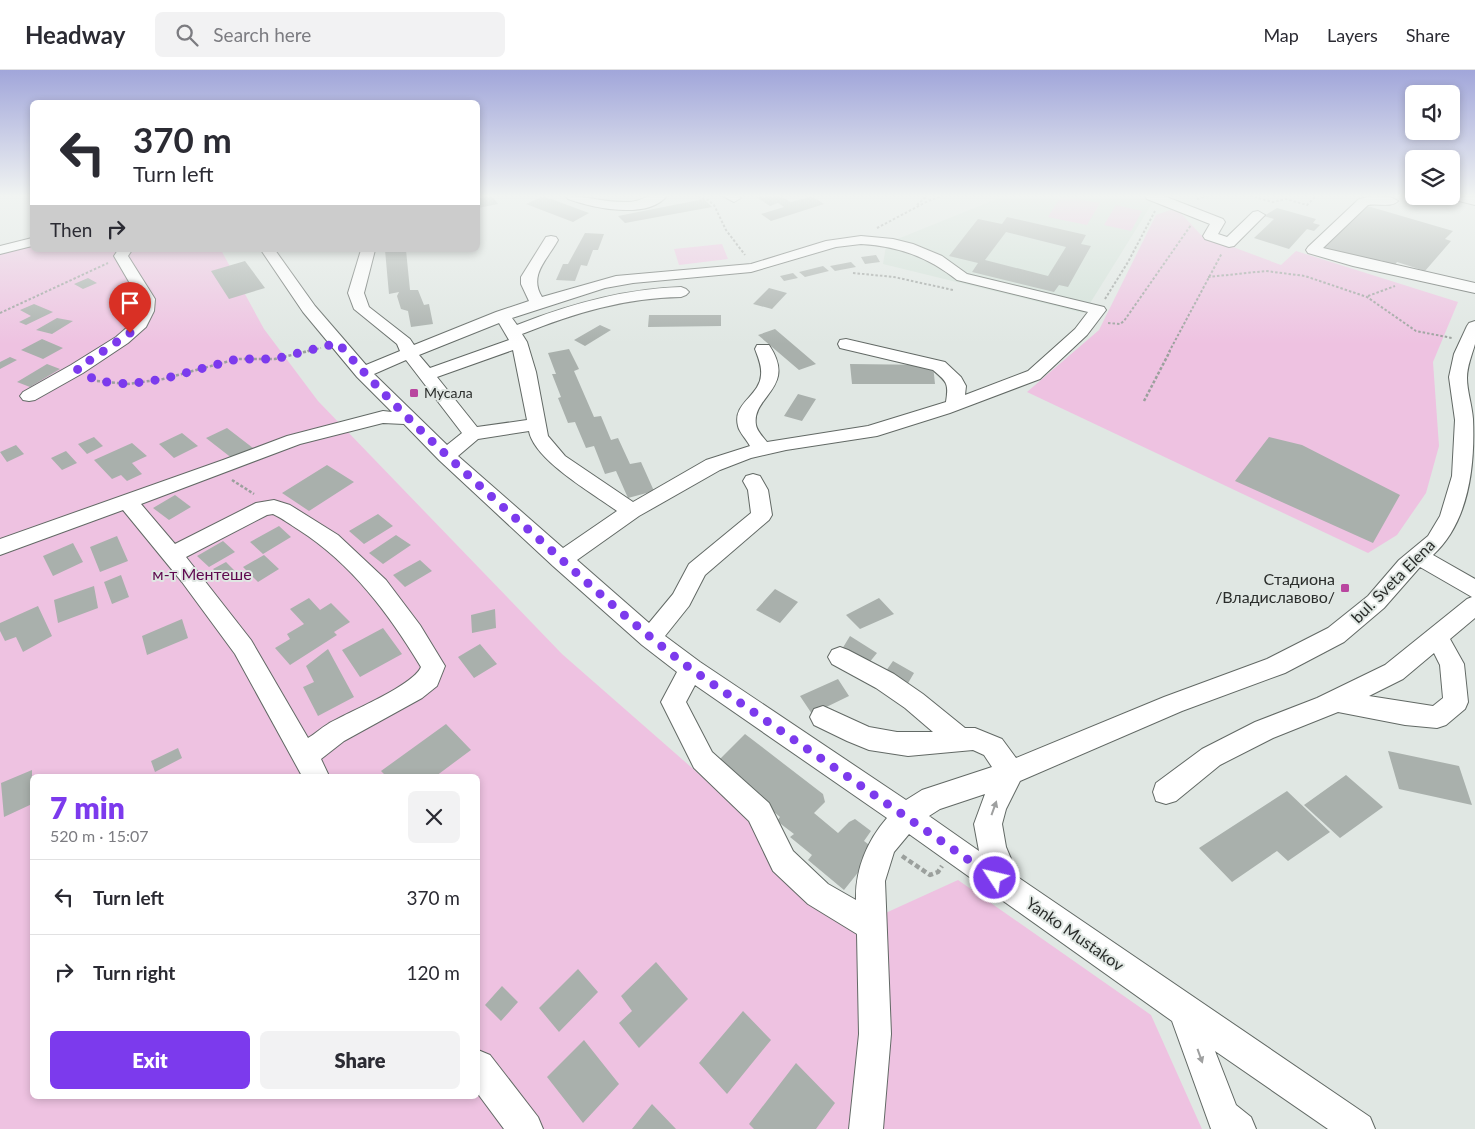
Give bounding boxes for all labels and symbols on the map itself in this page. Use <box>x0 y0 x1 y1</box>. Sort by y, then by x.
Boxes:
pin <box>109 282 151 333</box>
place label: Мусала <box>424 384 473 401</box>
marker: Мусала <box>408 387 420 399</box>
street label: bul. Sveta Elena <box>1347 535 1438 626</box>
park label: м-т Ментeше <box>152 564 252 583</box>
place label: Стадиона /Владиславово/ <box>1215 569 1335 606</box>
marker: Стадиона /Владиславово/ <box>1339 582 1351 594</box>
one-way arrow <box>991 801 998 816</box>
position arrow <box>968 851 1020 903</box>
street label: Yanko Mustakov <box>1023 893 1128 975</box>
one-way arrow <box>1196 1049 1204 1064</box>

